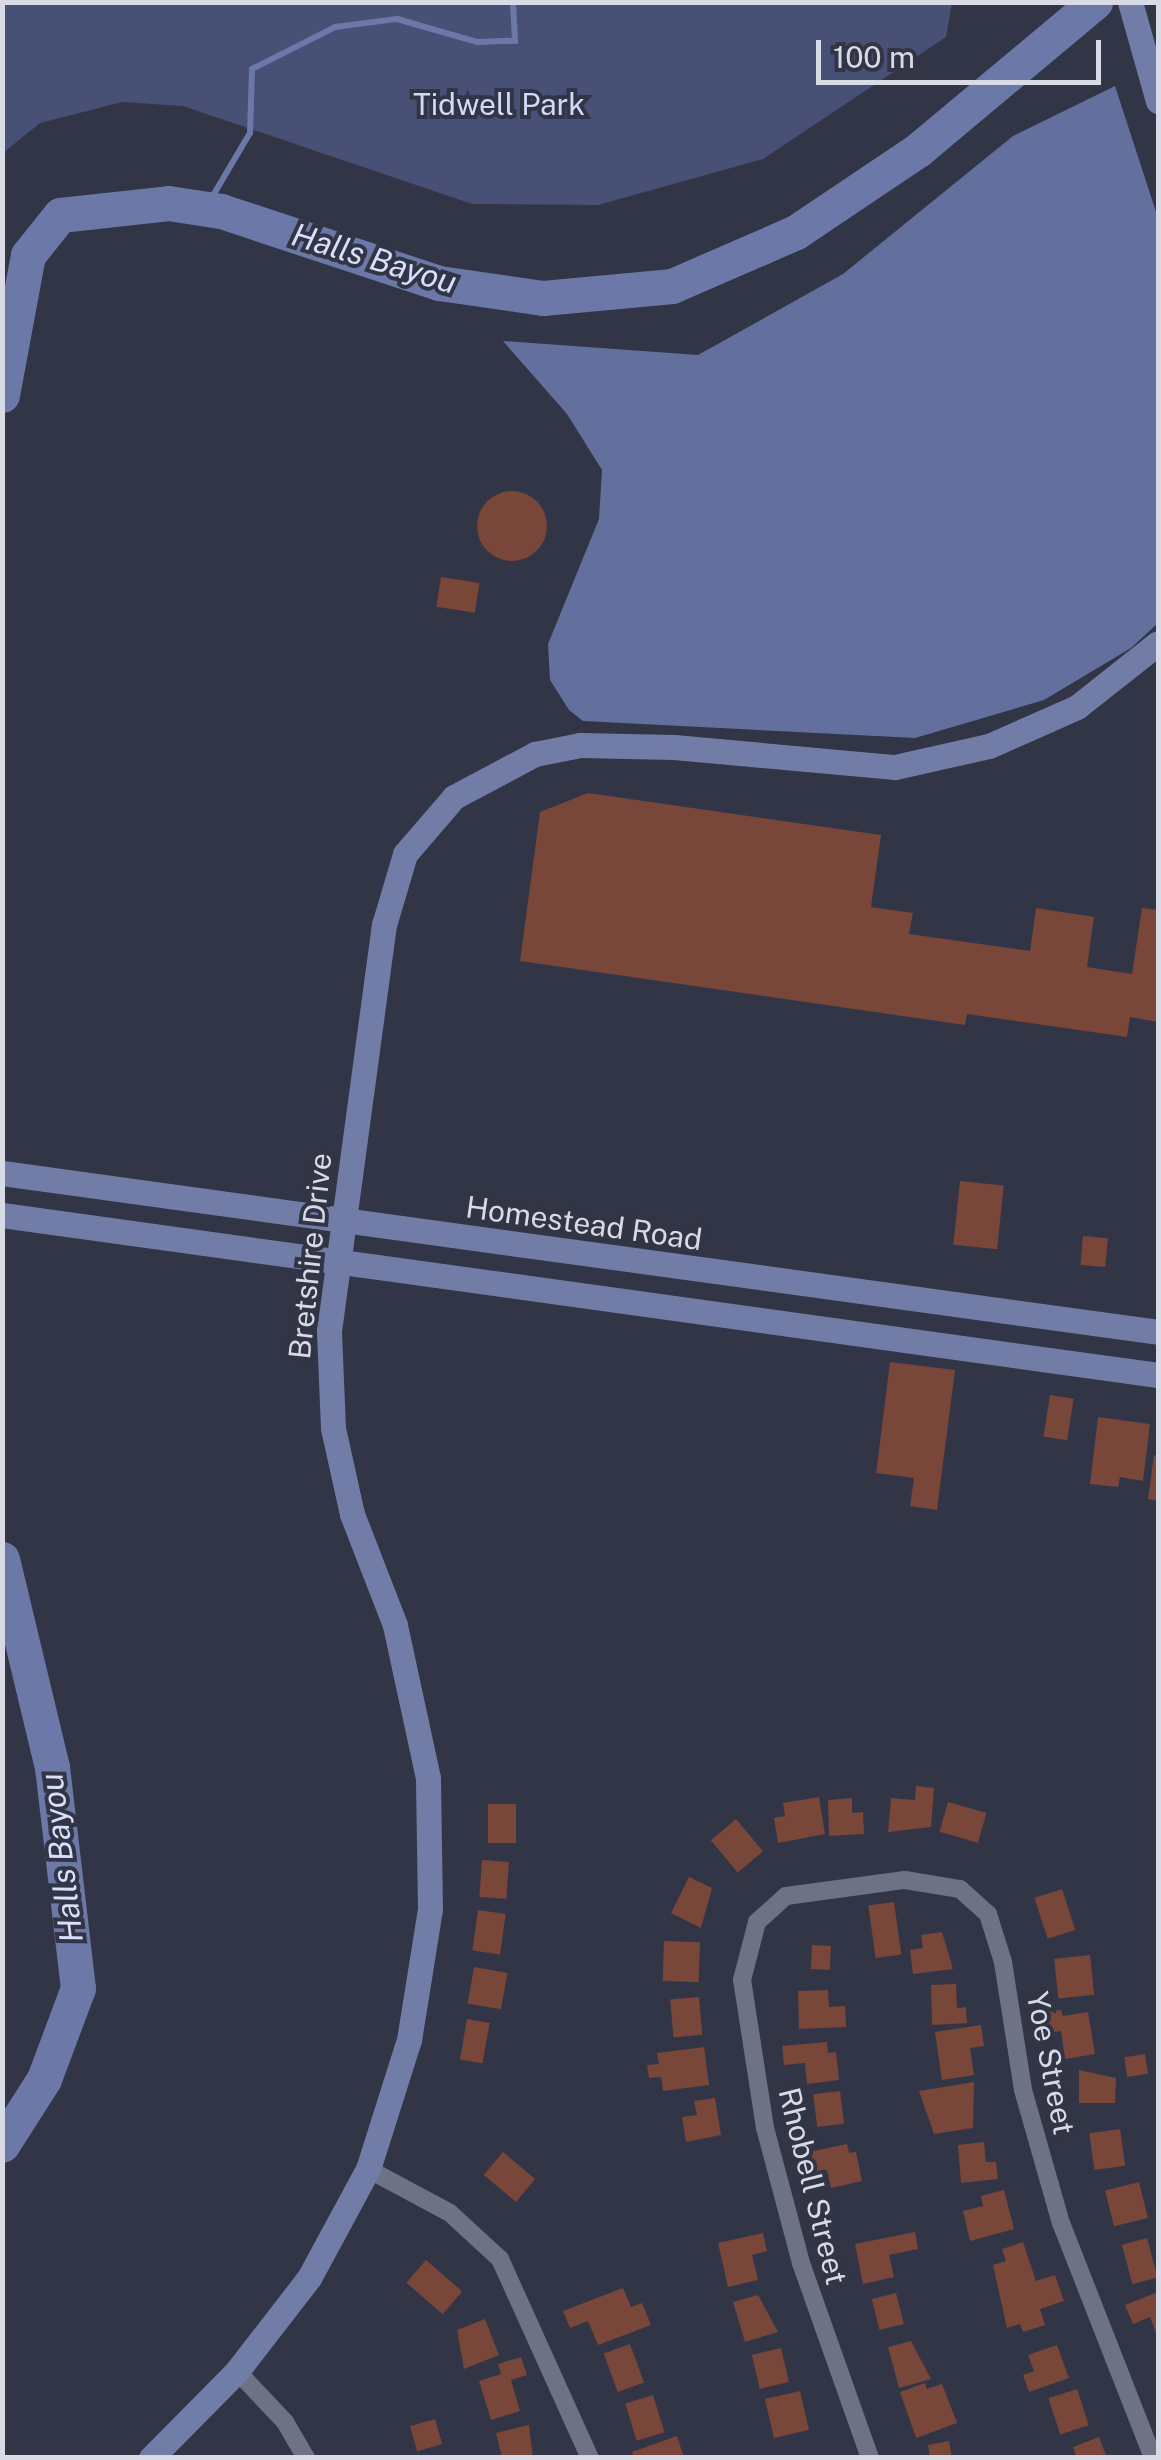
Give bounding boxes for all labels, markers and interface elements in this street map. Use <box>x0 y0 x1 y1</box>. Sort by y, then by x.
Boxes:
scale bar <box>821 20 1106 82</box>
text: 100 m <box>833 39 915 75</box>
park label: Tidwell Park <box>413 86 585 122</box>
water label: Halls Bayou <box>287 216 461 302</box>
street label: Bretshire Drive <box>281 1151 339 1361</box>
street label: Homestead Road <box>463 1189 705 1257</box>
water label: Halls Bayou <box>33 1771 91 1945</box>
street label: Yoe Street <box>1019 1988 1083 2138</box>
street label: Rhobell Street <box>771 2084 855 2288</box>

